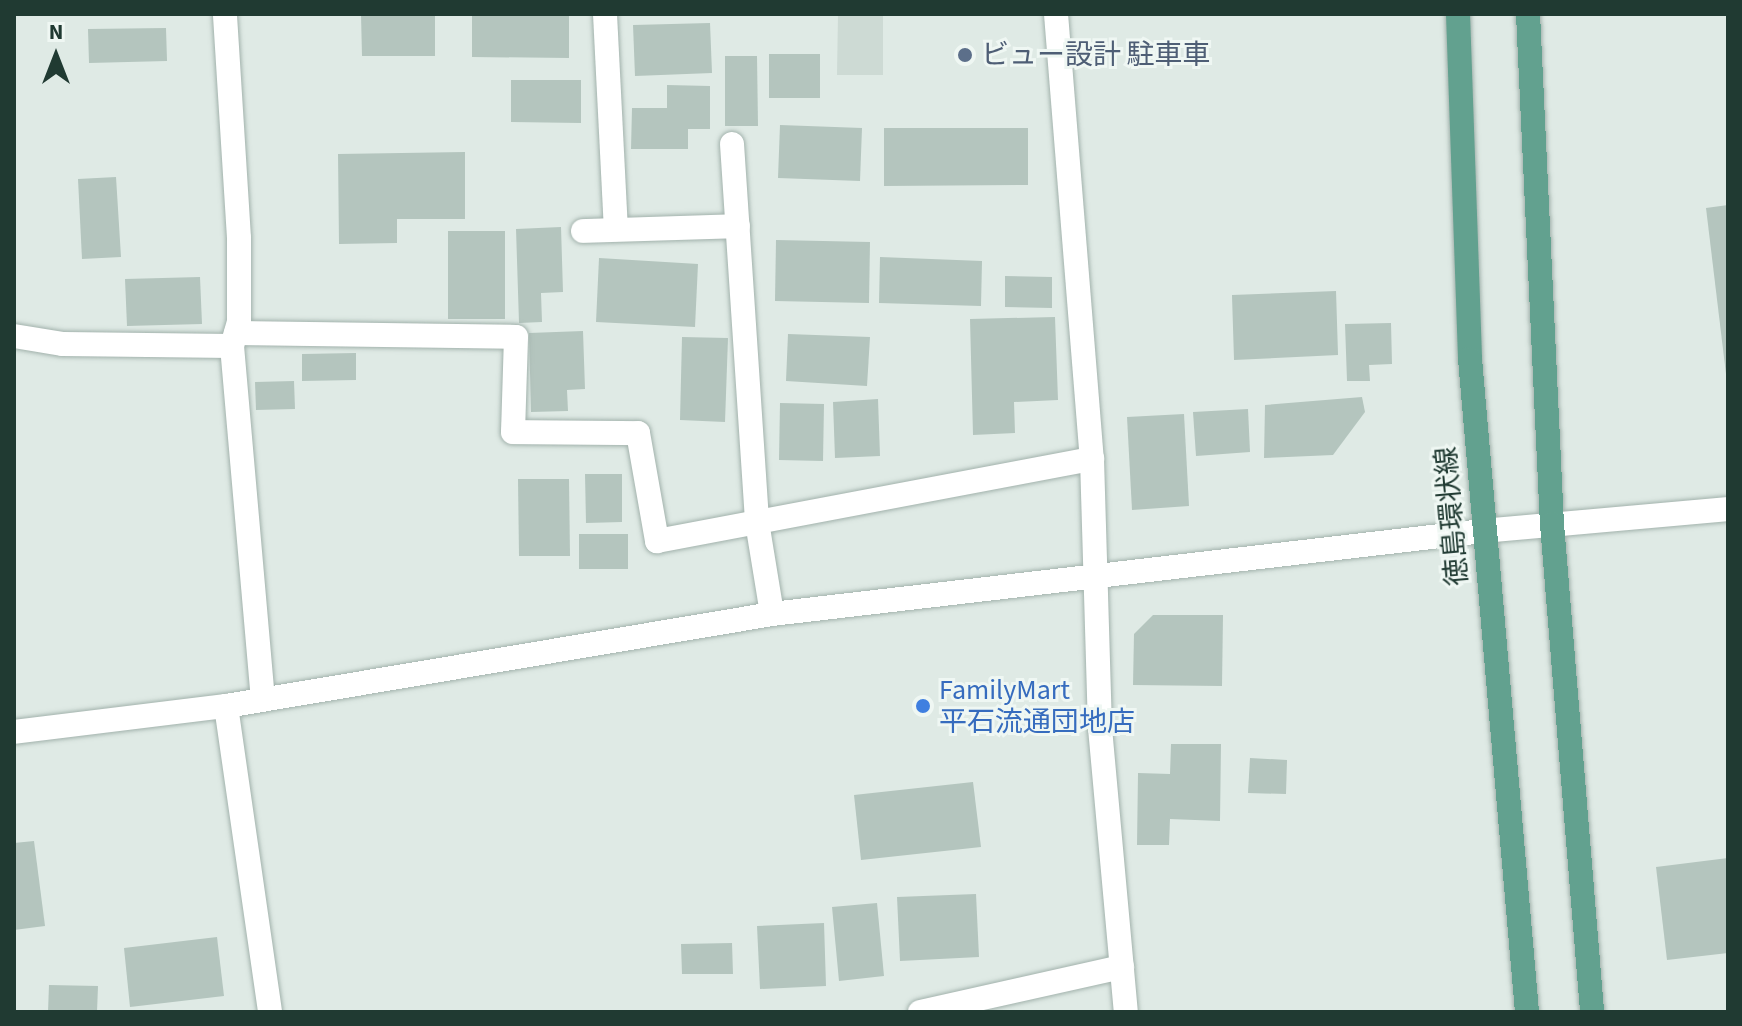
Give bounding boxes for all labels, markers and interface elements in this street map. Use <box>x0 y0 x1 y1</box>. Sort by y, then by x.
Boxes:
north arrow <box>16 16 96 96</box>
text: N <box>49 16 63 48</box>
place label: ビュー設計 駐車車 <box>981 38 1211 72</box>
marker: ビュー設計 駐車車 <box>956 46 974 64</box>
street label: 徳島環状線 <box>1429 445 1475 587</box>
place label: FamilyMart 平石流通団地店 <box>939 673 1135 739</box>
marker: FamilyMart 平石流通団地店 <box>914 697 932 715</box>

